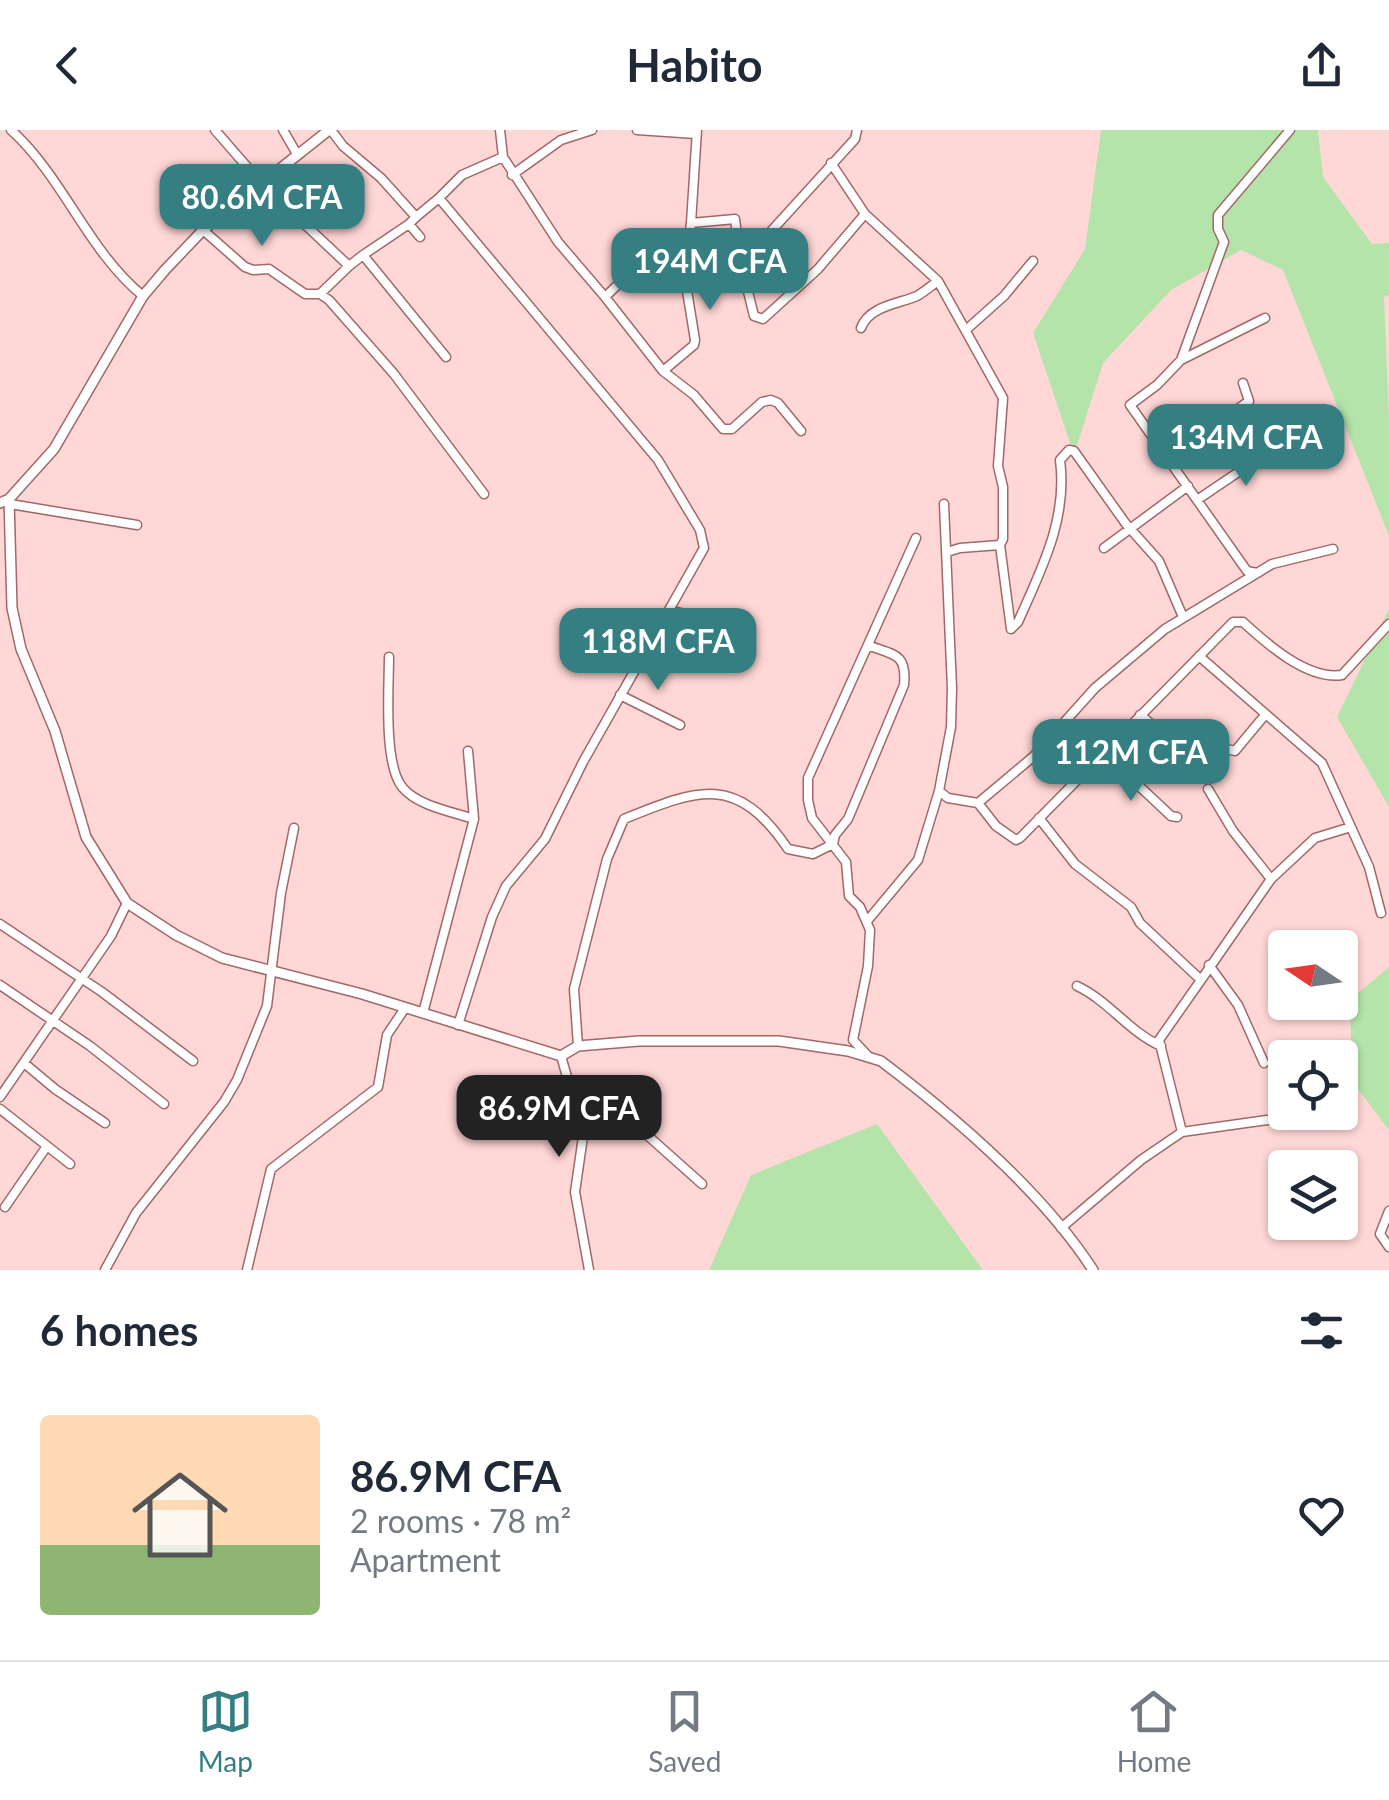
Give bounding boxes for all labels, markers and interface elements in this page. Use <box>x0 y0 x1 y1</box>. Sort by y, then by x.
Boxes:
icon: back <box>40 38 95 93</box>
text: Habito <box>626 38 763 92</box>
icon: share <box>1294 38 1349 93</box>
pin: 80.6M CFA <box>148 164 376 249</box>
text: 80.6M CFA <box>182 177 342 216</box>
pin: 194M CFA <box>607 228 813 313</box>
text: 194M CFA <box>633 241 787 280</box>
pin: 134M CFA <box>1143 404 1349 489</box>
text: 134M CFA <box>1169 417 1323 456</box>
pin: 118M CFA <box>555 608 761 693</box>
text: 118M CFA <box>581 621 735 660</box>
pin: 112M CFA <box>1028 719 1234 804</box>
text: 112M CFA <box>1054 732 1208 771</box>
north arrow <box>1268 930 1358 1020</box>
map controls <box>1268 930 1358 1240</box>
button: locate <box>1268 1040 1358 1130</box>
pin: 86.9M CFA <box>445 1075 673 1160</box>
text: 86.9M CFA <box>479 1088 639 1127</box>
button: layers <box>1268 1150 1358 1240</box>
icon: filters <box>1294 1303 1349 1358</box>
text: 6 homes <box>40 1305 198 1355</box>
text: 86.9M CFA <box>350 1451 561 1501</box>
icon: home <box>120 1455 240 1575</box>
icon: heart <box>1294 1488 1349 1543</box>
text: 2 rooms · 78 m² <box>350 1501 571 1540</box>
text: Apartment <box>350 1540 501 1579</box>
tab: Map <box>198 1684 253 1778</box>
tab: Saved <box>648 1684 721 1778</box>
tab: Home <box>1117 1684 1191 1778</box>

